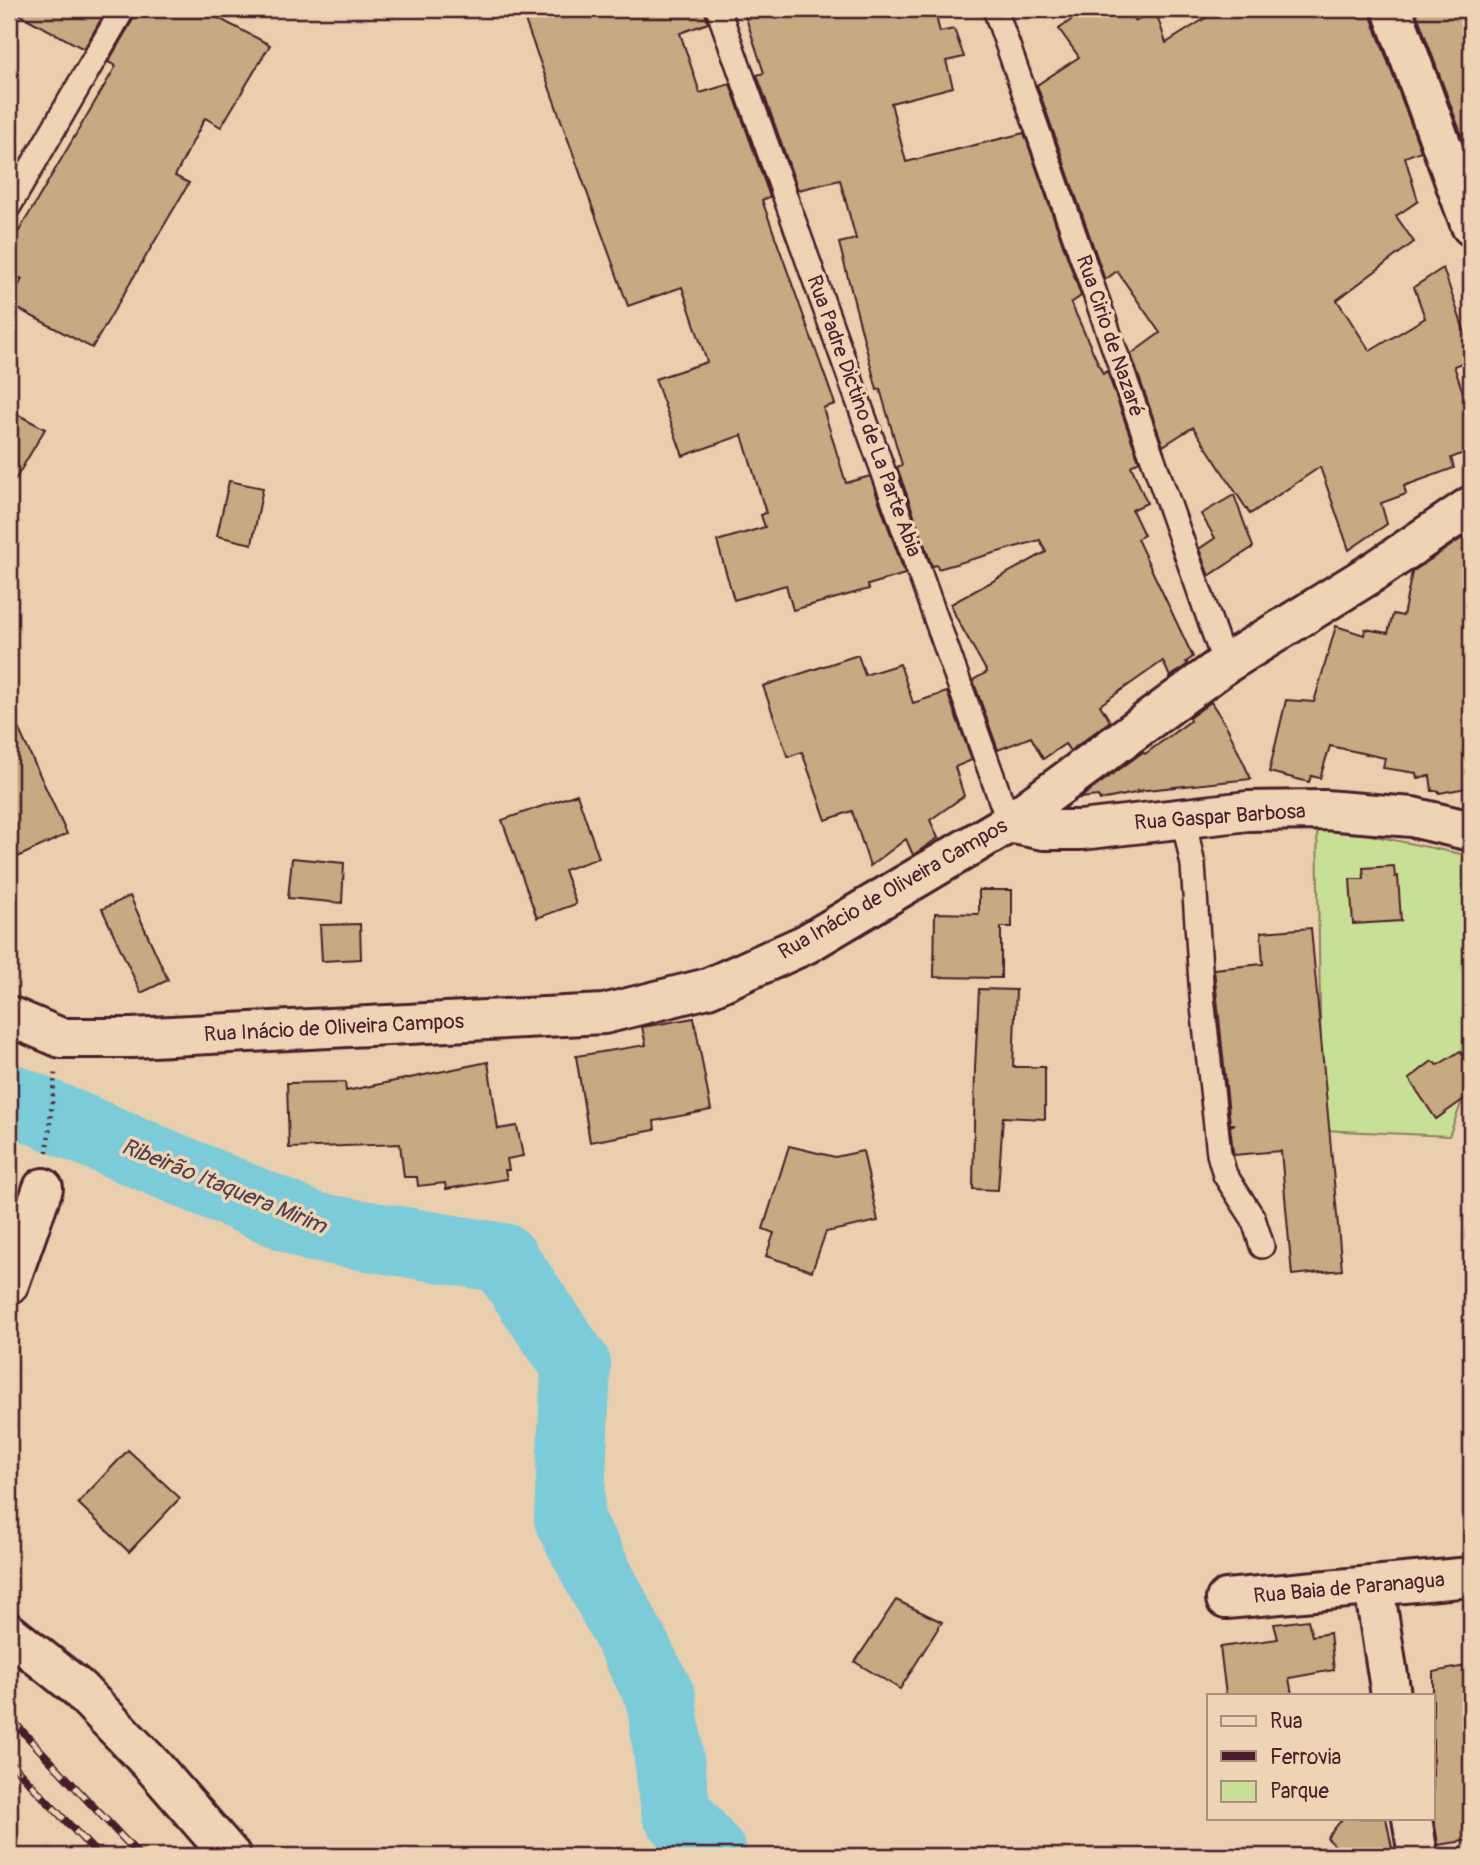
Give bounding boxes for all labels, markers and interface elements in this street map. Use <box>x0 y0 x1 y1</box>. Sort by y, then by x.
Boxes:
street label: Rua Cirio de Nazaré <box>1070 251 1150 421</box>
street label: Rua Padre Dictino de La Parte Abia <box>800 271 928 561</box>
street label: Rua Gaspar Barbosa <box>1133 798 1307 836</box>
street label: Rua Inácio de Oliveira Campos <box>774 812 1013 966</box>
street label: Rua Inácio de Oliveira Campos <box>203 1008 465 1048</box>
water label: Ribeirão Itaquera Mirim <box>117 1132 332 1241</box>
street label: Rua Baia de Paranagua <box>1252 1566 1446 1610</box>
legend <box>1207 1694 1434 1820</box>
text: Rua <box>1270 1708 1303 1735</box>
text: Ferrovia <box>1270 1744 1341 1771</box>
text: Parque <box>1270 1778 1329 1805</box>

